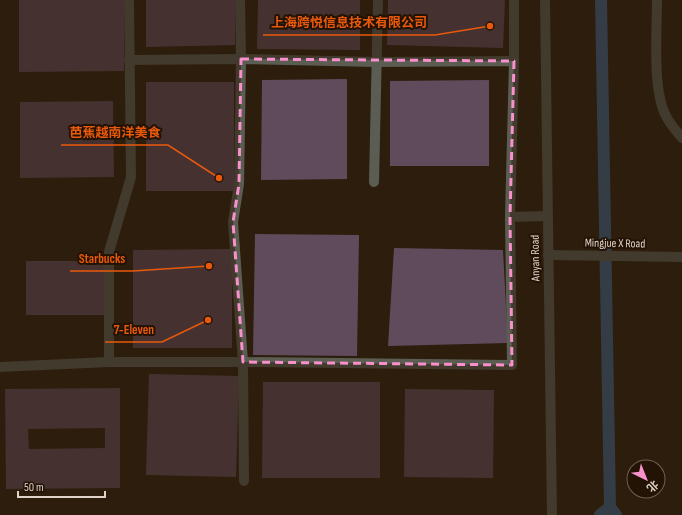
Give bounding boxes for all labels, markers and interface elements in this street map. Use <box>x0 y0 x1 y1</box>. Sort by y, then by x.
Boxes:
callout: 上海跨悦信息技术有限公司 <box>263 10 435 35</box>
text: 上海跨悦信息技术有限公司 <box>271 15 427 31</box>
callout: 芭蕉越南洋美食 <box>61 120 168 145</box>
text: 芭蕉越南洋美食 <box>69 125 161 141</box>
street label: Anyan Road <box>528 235 543 282</box>
street label: Mingjue X Road <box>585 235 645 252</box>
callout: Starbucks <box>70 246 133 271</box>
text: Starbucks <box>79 251 125 267</box>
callout: 7-Eleven <box>105 317 162 342</box>
text: 7-Eleven <box>114 322 154 338</box>
north arrow <box>626 459 666 499</box>
scale bar <box>18 473 105 499</box>
text: 北 <box>644 477 661 494</box>
text: 50 m <box>24 480 44 495</box>

